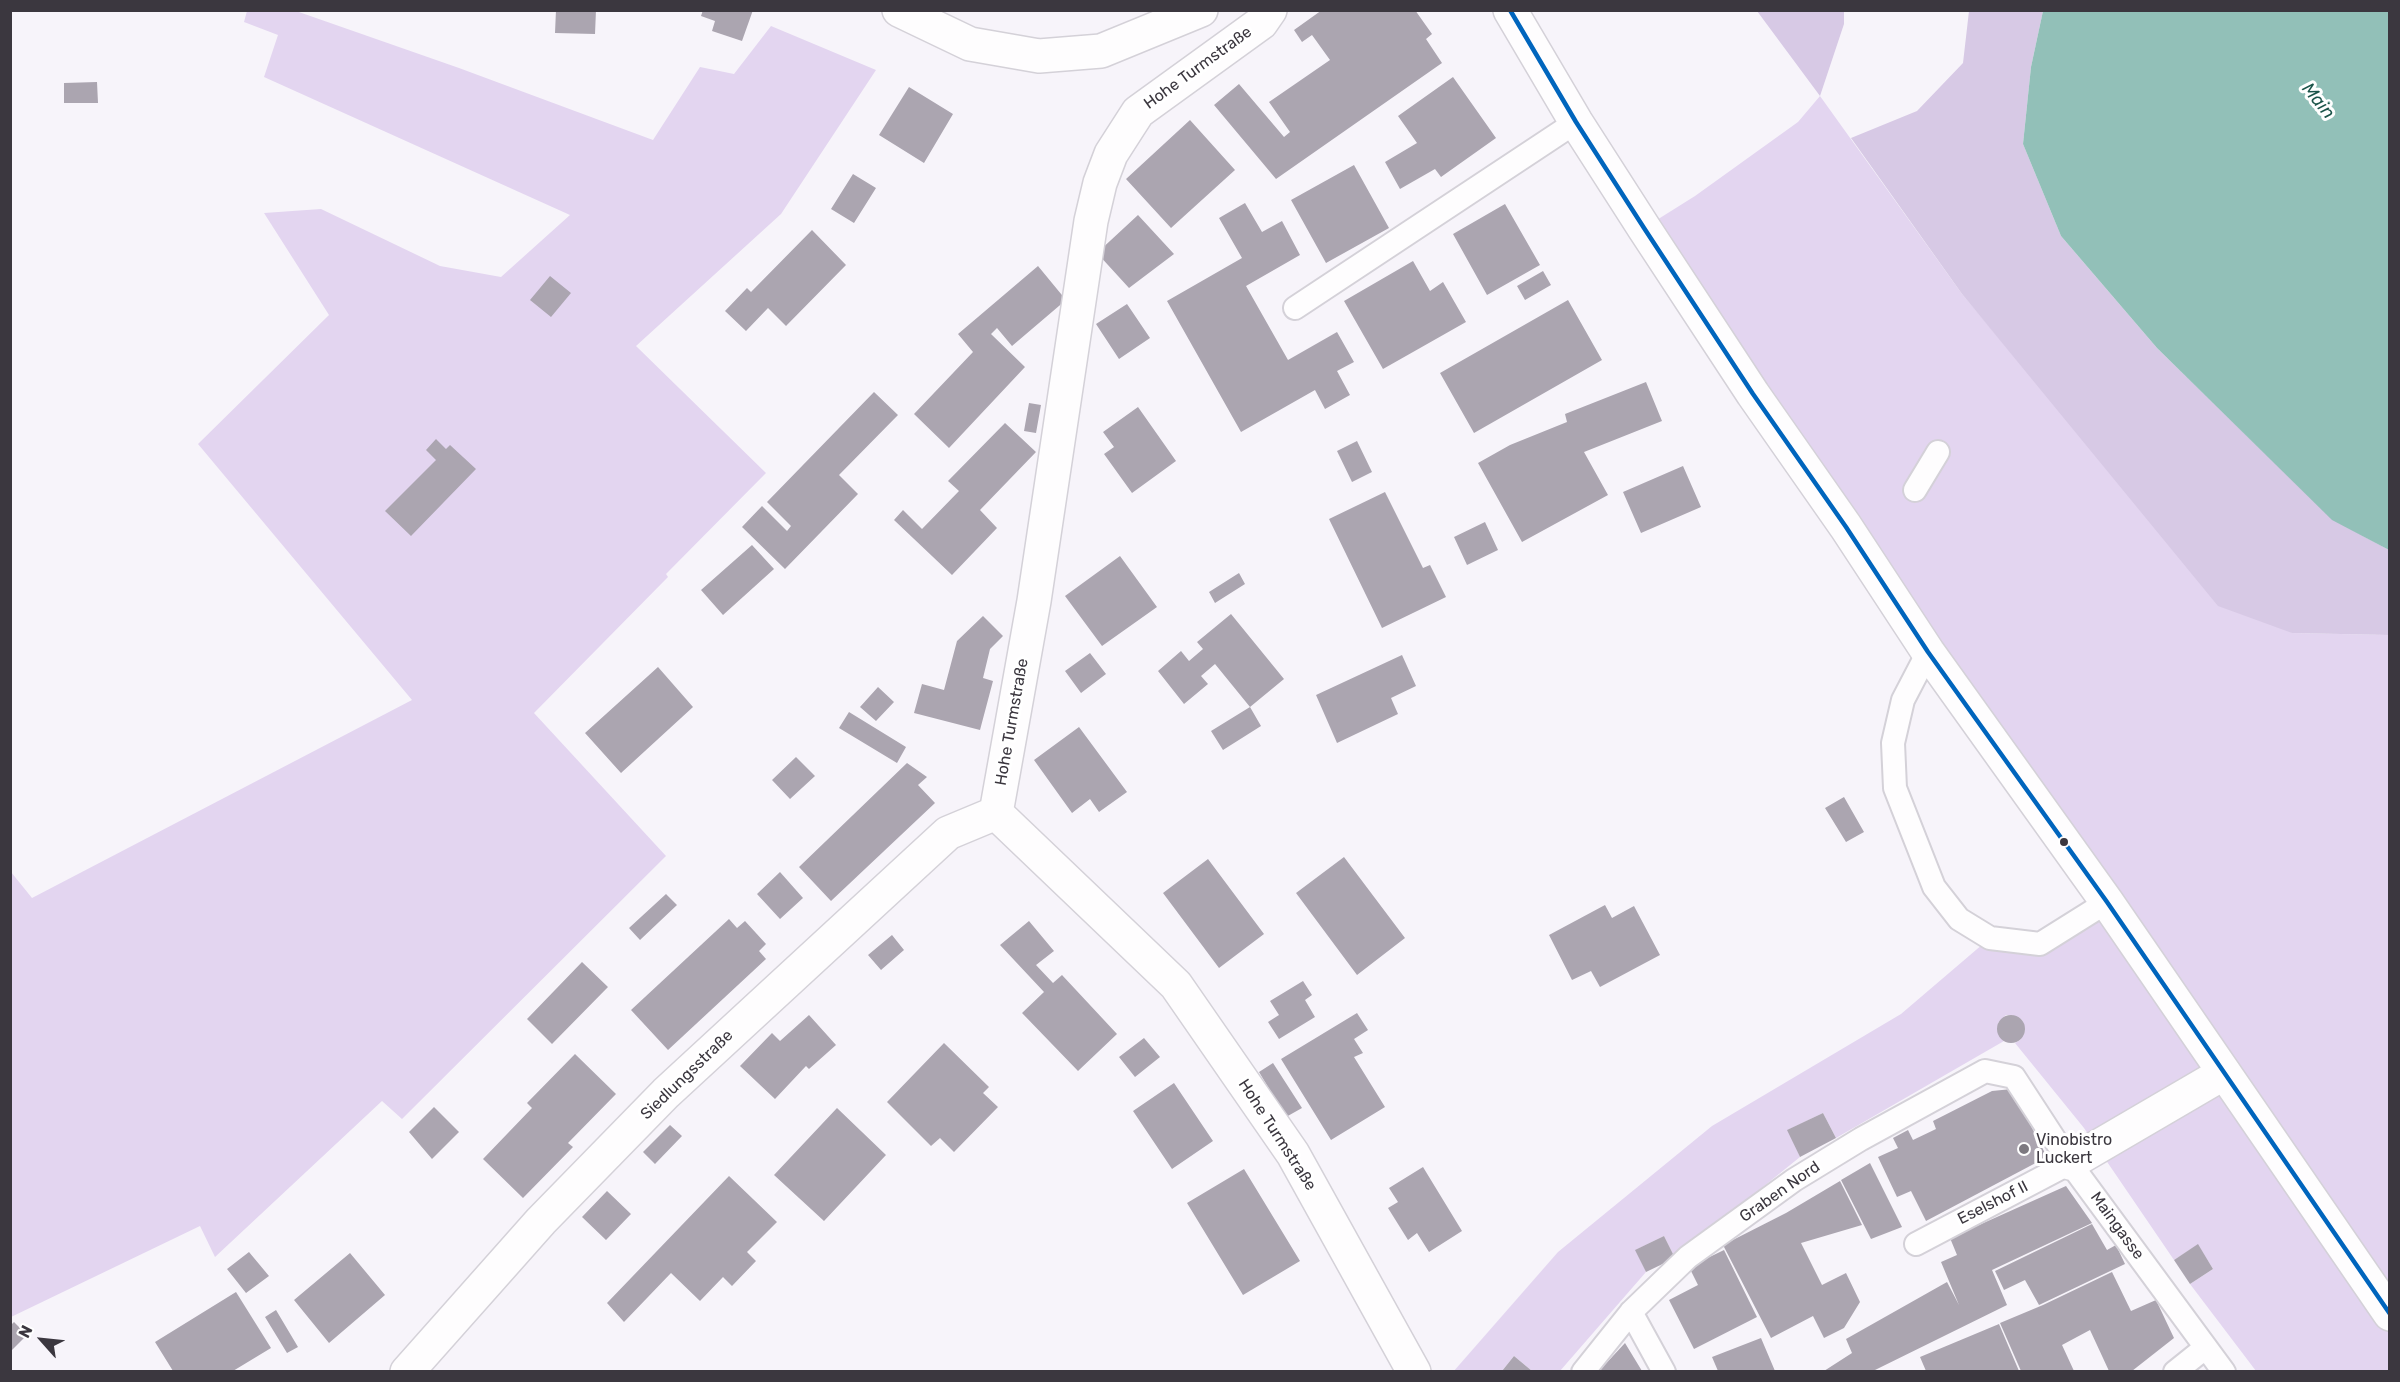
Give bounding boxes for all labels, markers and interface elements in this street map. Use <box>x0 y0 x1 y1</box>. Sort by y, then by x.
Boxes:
street label: Hohe Turmstraße <box>1140 22 1256 114</box>
water label: Main <box>2297 79 2339 123</box>
street label: Hohe Turmstraße <box>991 657 1033 787</box>
unlabelled marker <box>2058 836 2070 848</box>
street label: Siedlungsstraße <box>637 1026 737 1124</box>
street label: Hohe Turmstraße <box>1234 1076 1320 1194</box>
place label: Vinobistro Luckert <box>2036 1130 2112 1168</box>
marker: Vinobistro Luckert <box>2017 1142 2031 1156</box>
street label: Graben Nord <box>1736 1157 1824 1227</box>
street label: Eselshof II <box>1955 1177 2031 1229</box>
street label: Maingasse <box>2086 1188 2148 1264</box>
north arrow <box>12 1310 72 1370</box>
text: N <box>14 1322 37 1341</box>

